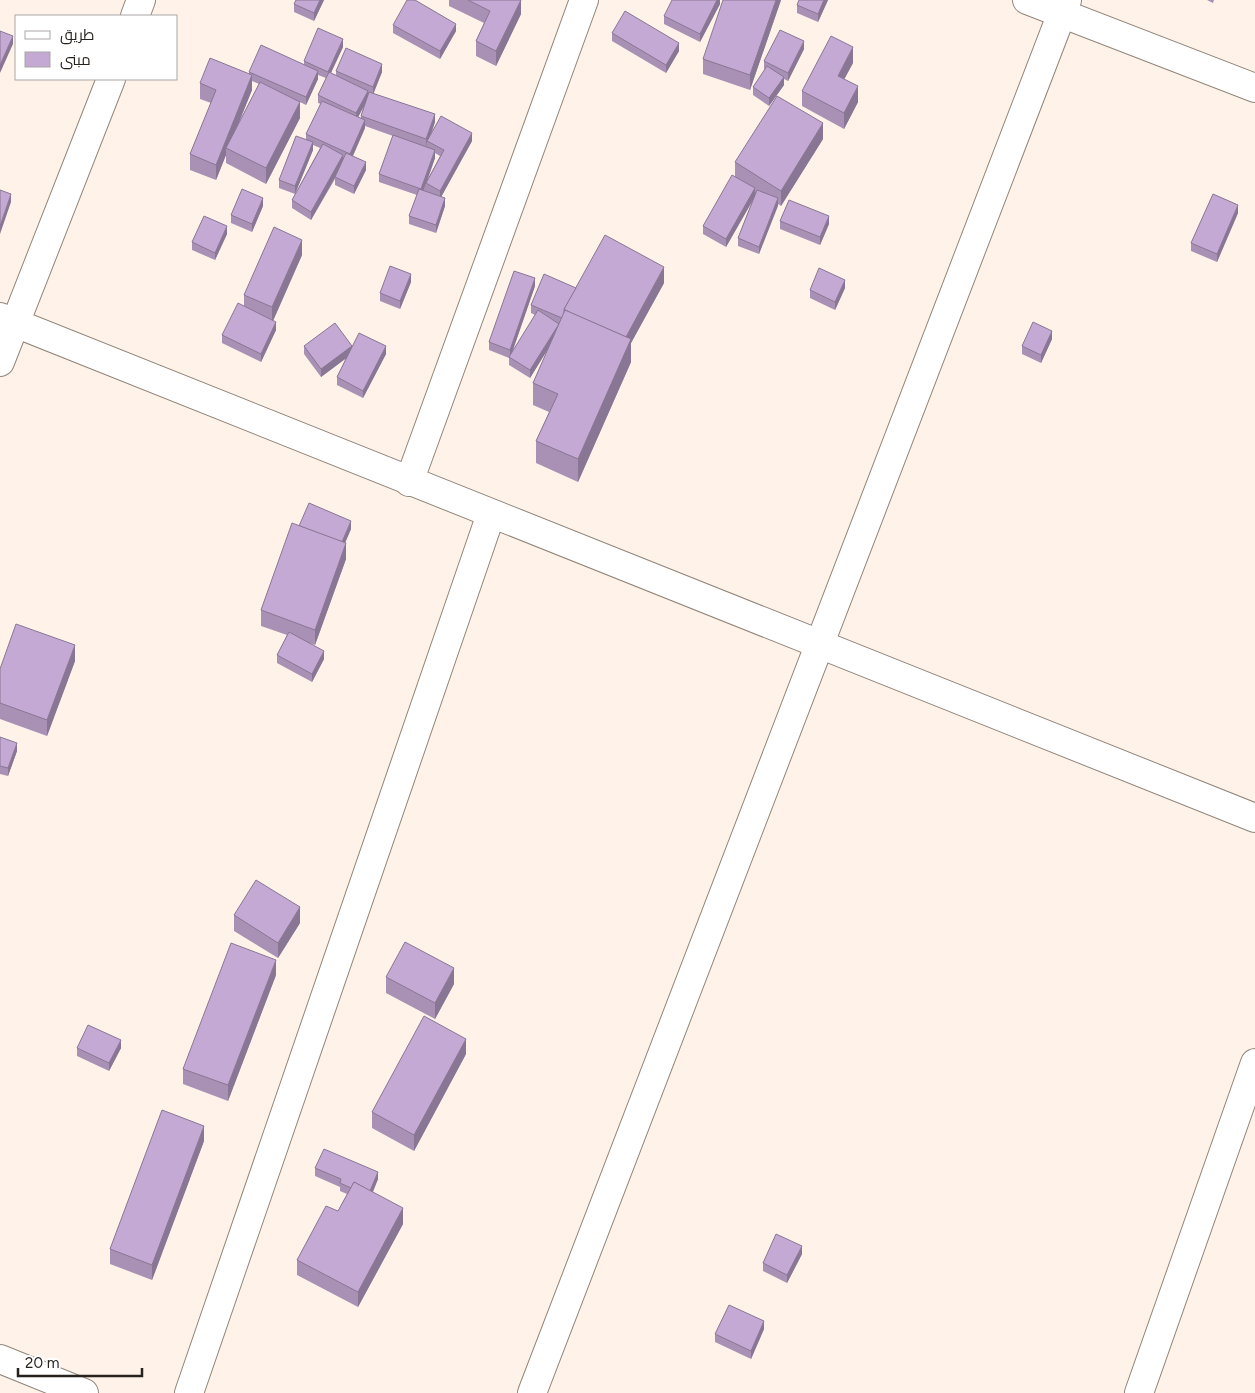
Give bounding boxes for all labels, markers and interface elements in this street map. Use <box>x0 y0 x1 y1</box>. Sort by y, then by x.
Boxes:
legend <box>15 15 178 80</box>
text: طريق <box>60 26 94 45</box>
text: مبنى <box>60 51 91 70</box>
scale bar <box>18 1346 141 1378</box>
text: 20 m <box>25 1354 59 1372</box>

